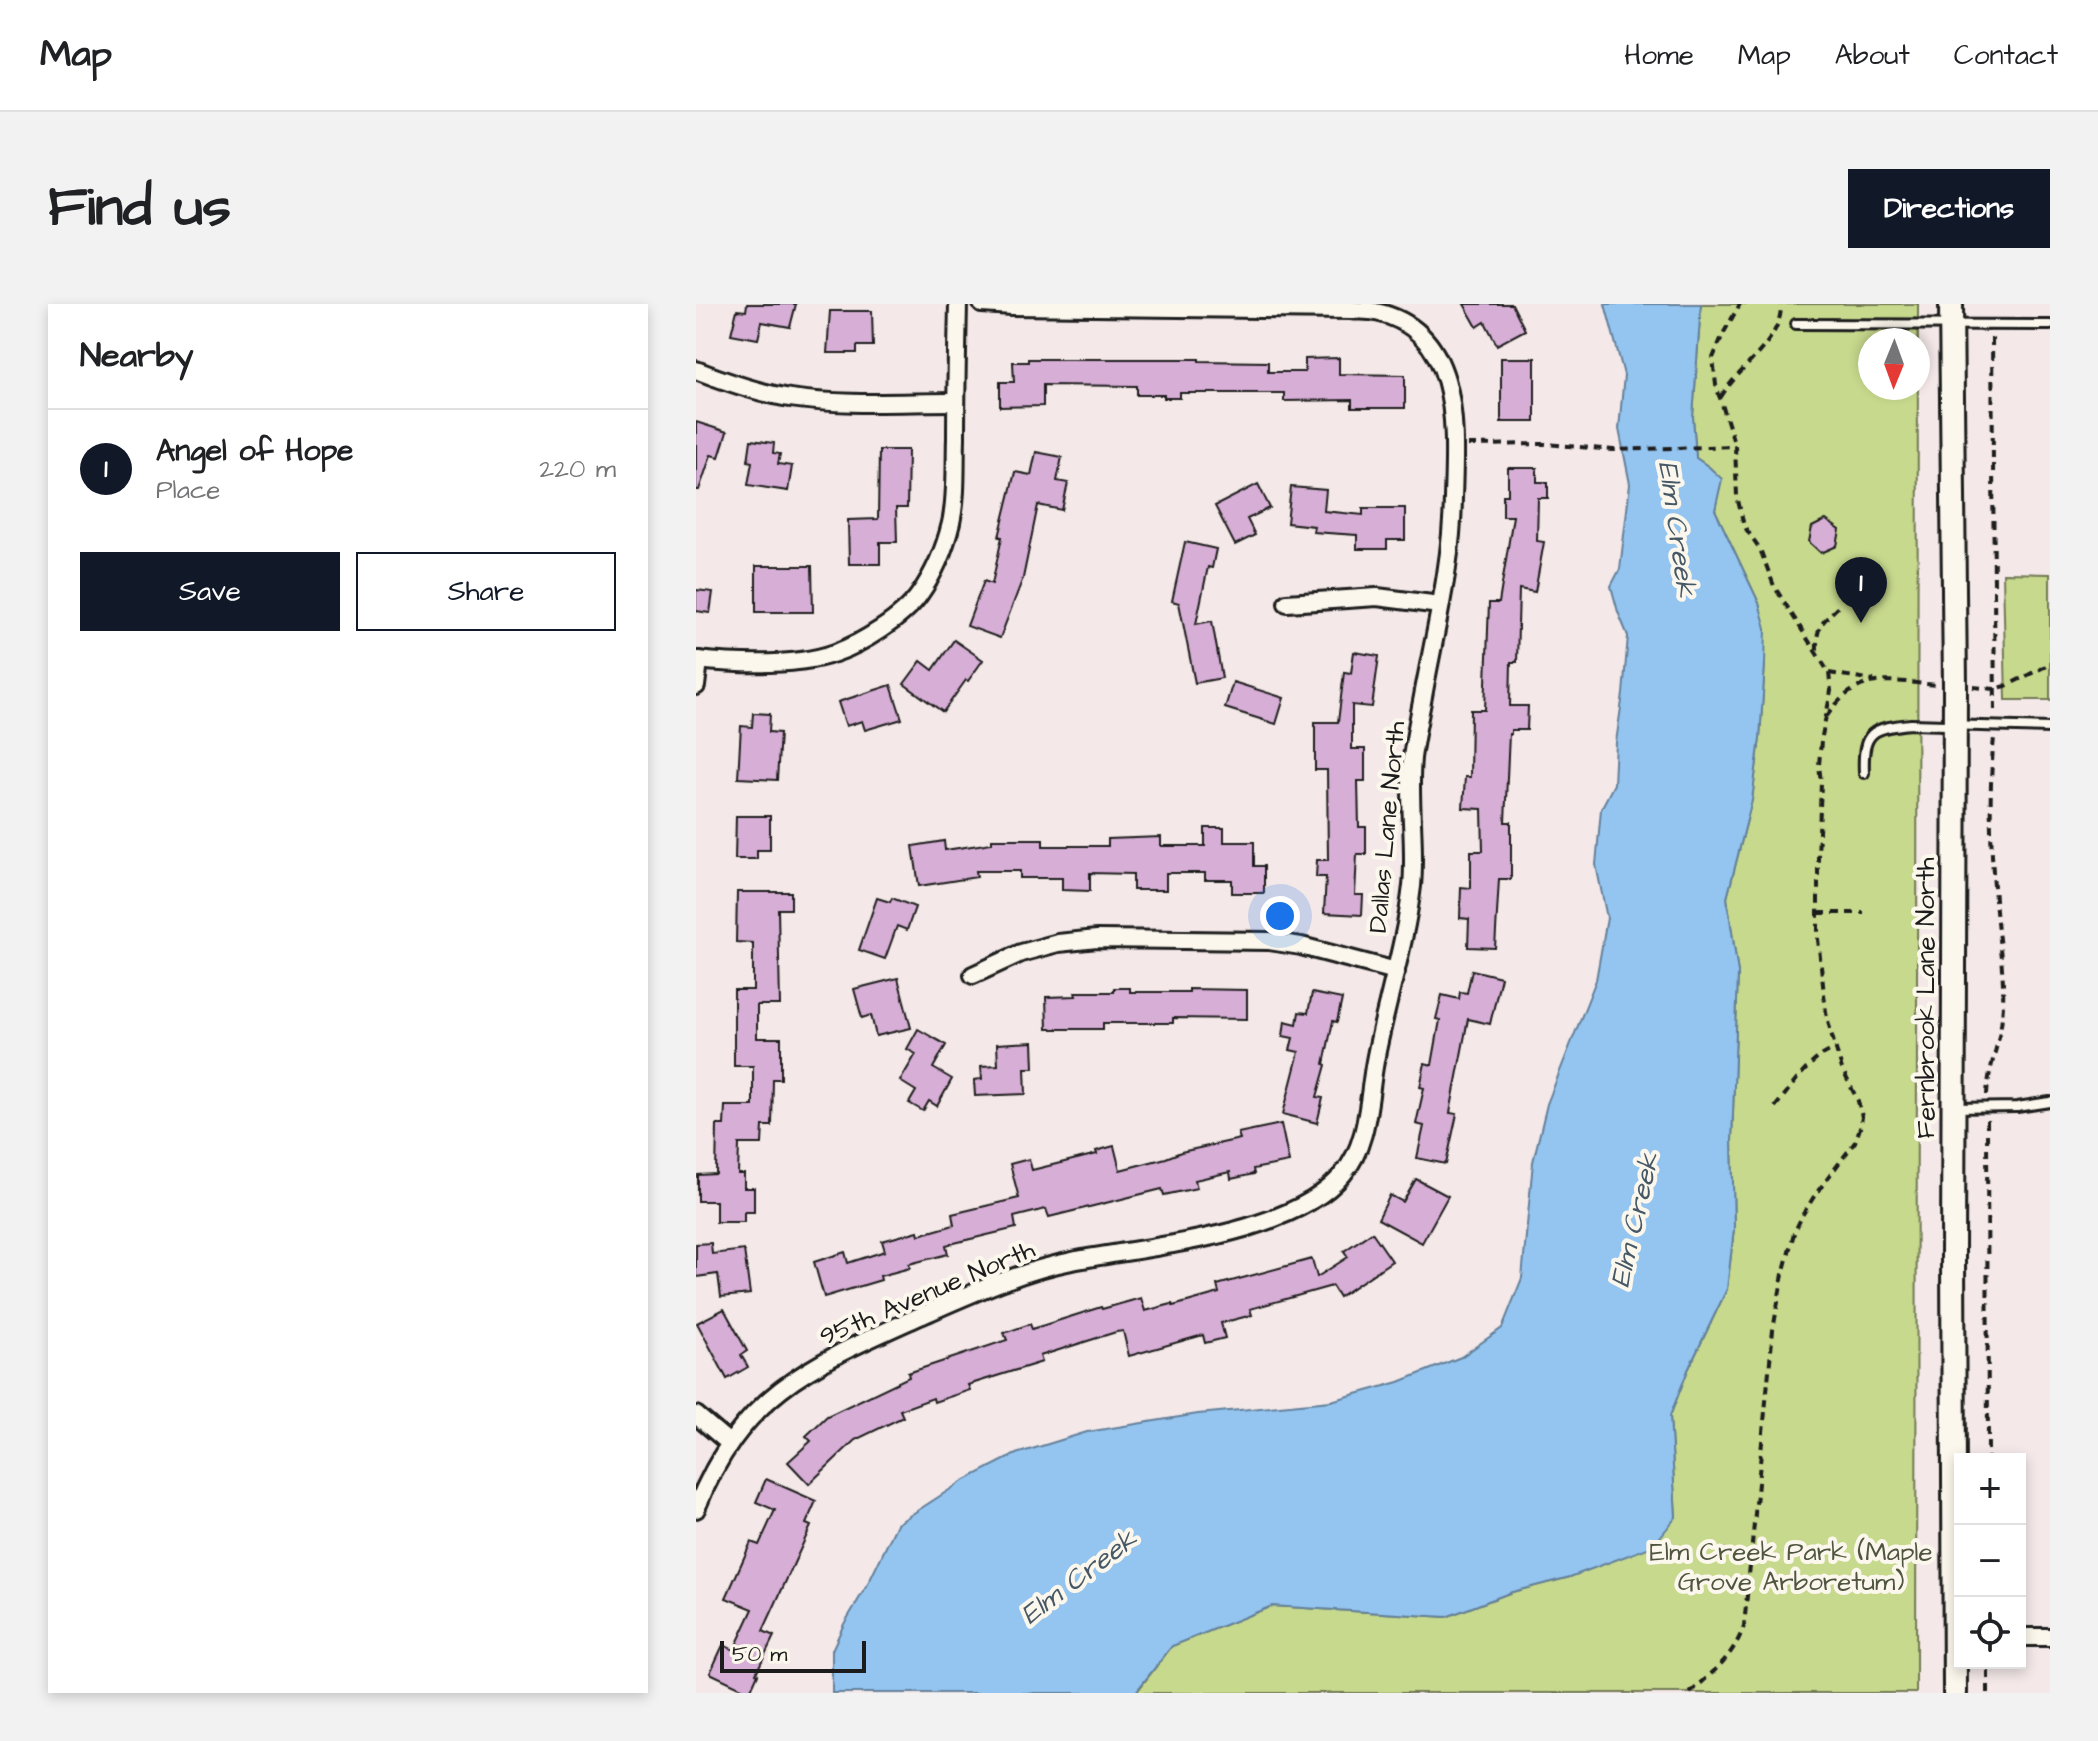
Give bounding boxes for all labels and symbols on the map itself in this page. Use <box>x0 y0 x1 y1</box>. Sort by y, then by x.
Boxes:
north arrow <box>1858 328 1930 400</box>
water label: Elm Creek <box>1648 459 1706 600</box>
pin: 1 <box>1835 557 1887 623</box>
street label: Dallas Lane North <box>1360 720 1414 934</box>
street label: Fernbrook Lane North <box>1908 857 1944 1139</box>
your location <box>1260 896 1300 936</box>
water label: Elm Creek <box>1601 1148 1670 1291</box>
street label: 95th Avenue North <box>814 1231 1040 1355</box>
water label: Elm Creek <box>1013 1520 1146 1634</box>
park label: Elm Creek Park (Maple Grove Arboretum) <box>1649 1534 1933 1600</box>
scale bar <box>720 1637 866 1673</box>

